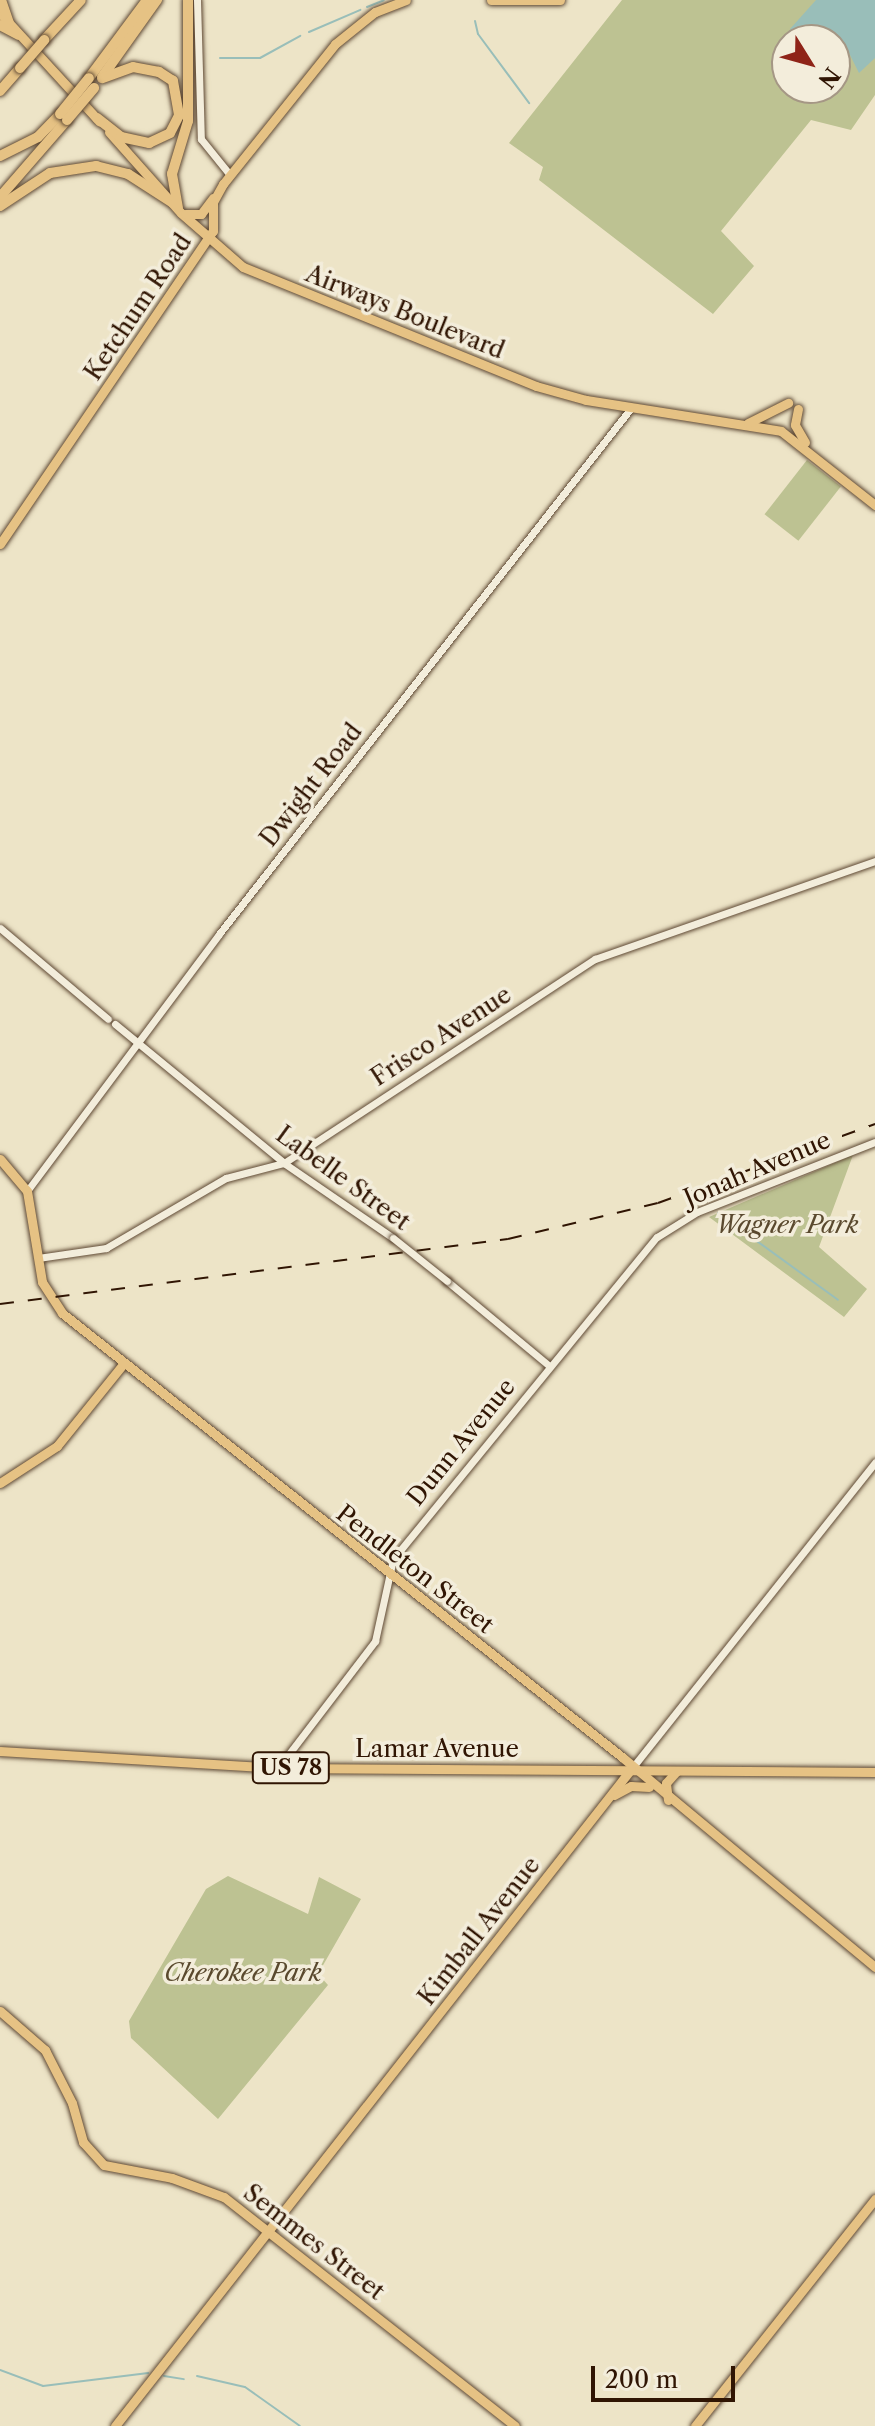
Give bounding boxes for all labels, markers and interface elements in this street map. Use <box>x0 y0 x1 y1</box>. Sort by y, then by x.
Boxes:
north arrow <box>771 24 851 104</box>
text: N <box>812 62 846 93</box>
street label: Ketchum Road <box>78 228 198 386</box>
street label: Airways Boulevard <box>301 259 509 365</box>
street label: Dwight Road <box>254 718 368 852</box>
street label: Frisco Avenue <box>365 980 517 1092</box>
street label: Labelle Street <box>270 1120 416 1236</box>
street label: Jonah Avenue <box>679 1125 835 1213</box>
park label: Wagner Park <box>716 1211 858 1239</box>
street label: Dunn Avenue <box>401 1372 521 1512</box>
street label: Pendleton Street <box>331 1499 499 1639</box>
street label: Lamar Avenue <box>354 1735 520 1763</box>
road number: US 78 <box>251 1750 331 1786</box>
street label: Kimball Avenue <box>412 1851 546 2011</box>
park label: Cherokee Park <box>164 1959 322 1987</box>
street label: Semmes Street <box>238 2178 390 2306</box>
scale bar <box>595 2350 739 2400</box>
text: 200 m <box>605 2365 678 2394</box>

